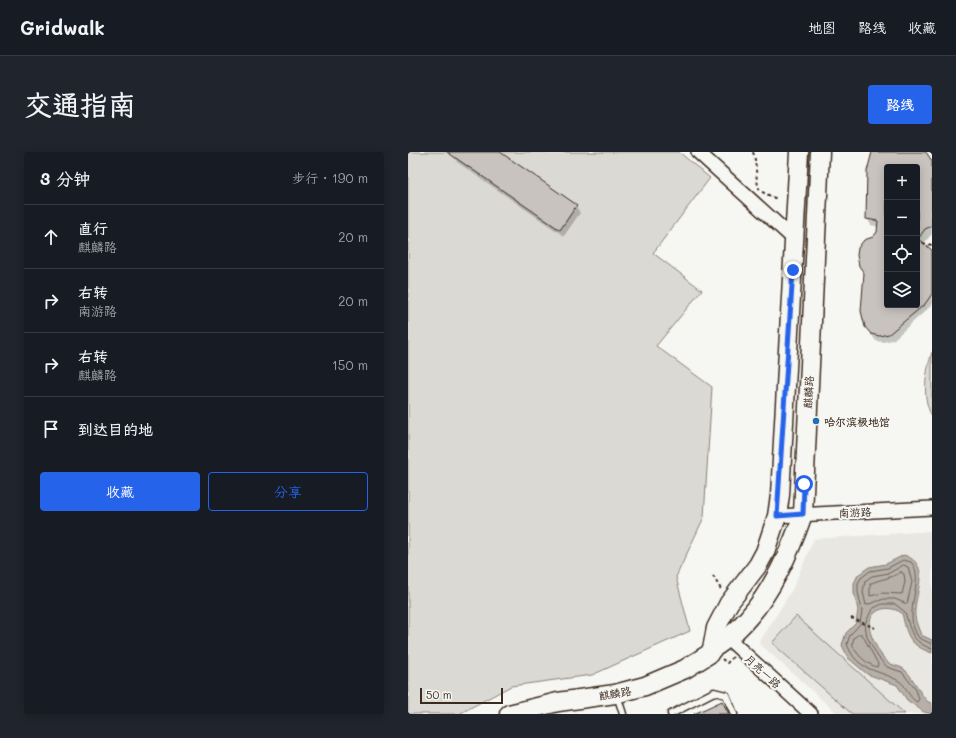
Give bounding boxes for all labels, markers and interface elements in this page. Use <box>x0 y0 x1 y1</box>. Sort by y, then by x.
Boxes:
text: Gridwalk <box>20 15 105 40</box>
text: 地图 <box>808 18 836 37</box>
text: 路线 <box>858 18 886 37</box>
text: 收藏 <box>908 18 936 37</box>
button: 路线 <box>868 85 932 124</box>
text: 交通指南 <box>24 86 136 122</box>
map controls <box>884 164 920 308</box>
button: + <box>884 164 920 200</box>
text: 3 分钟 <box>40 167 90 189</box>
text: 步行 · 190 m <box>292 169 368 186</box>
button: − <box>884 200 920 236</box>
text: 直行 <box>78 218 108 238</box>
icon: ahead <box>40 226 62 248</box>
text: 20 m <box>338 228 368 245</box>
button: locate <box>884 236 920 272</box>
text: 麒麟路 <box>78 238 117 255</box>
route end <box>784 261 802 279</box>
button: layers <box>884 272 920 308</box>
text: 右转 <box>78 282 108 302</box>
icon: right <box>40 290 62 312</box>
text: 20 m <box>338 292 368 309</box>
text: 南游路 <box>78 302 117 319</box>
text: 右转 <box>78 346 108 366</box>
icon: right <box>40 354 62 376</box>
text: 150 m <box>332 356 368 373</box>
text: 麒麟路 <box>78 366 117 383</box>
street label: 麒麟路 <box>800 375 816 409</box>
place label: 哈尔滨极地馆 <box>824 414 890 429</box>
marker: 哈尔滨极地馆 <box>811 416 821 426</box>
icon: arrive <box>40 418 62 440</box>
text: 到达目的地 <box>78 419 153 439</box>
button: 收藏 <box>40 472 200 511</box>
button: 分享 <box>208 472 368 511</box>
route start <box>795 475 813 493</box>
street label: 南游路 <box>838 504 872 520</box>
street label: 月亮一路 <box>742 651 784 691</box>
street label: 麒麟路 <box>597 683 633 703</box>
scale bar <box>420 686 503 705</box>
text: 50 m <box>426 687 452 702</box>

